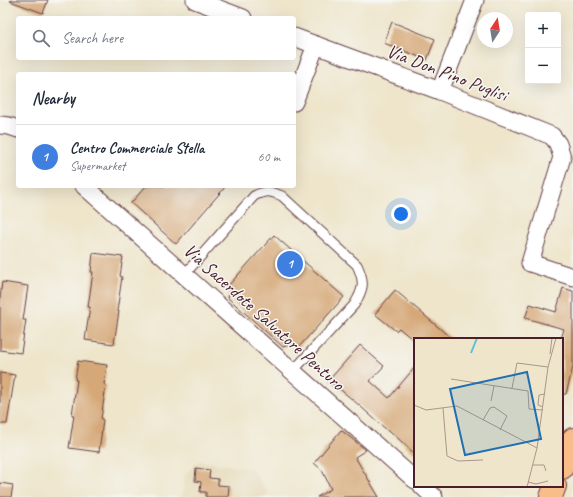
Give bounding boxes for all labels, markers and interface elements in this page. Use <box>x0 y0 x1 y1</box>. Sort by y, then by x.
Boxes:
north arrow <box>477 12 513 48</box>
map controls <box>525 12 561 84</box>
button: + <box>525 12 561 48</box>
search box <box>16 16 296 60</box>
icon: search <box>30 27 52 49</box>
text: Search here <box>62 29 123 48</box>
street label: Via Don Pino Puglisi <box>383 39 513 108</box>
button: − <box>525 48 561 84</box>
text: Nearby <box>32 88 75 109</box>
text: Centro Commerciale Stella <box>70 139 204 158</box>
text: 1 <box>42 149 48 165</box>
text: 60 m <box>258 149 280 165</box>
text: Supermarket <box>70 158 125 174</box>
your location <box>391 204 411 224</box>
street label: Via Sacerdote Salvatore Penturo <box>178 238 350 397</box>
pin: 1 <box>277 249 303 279</box>
inset map <box>414 338 563 487</box>

